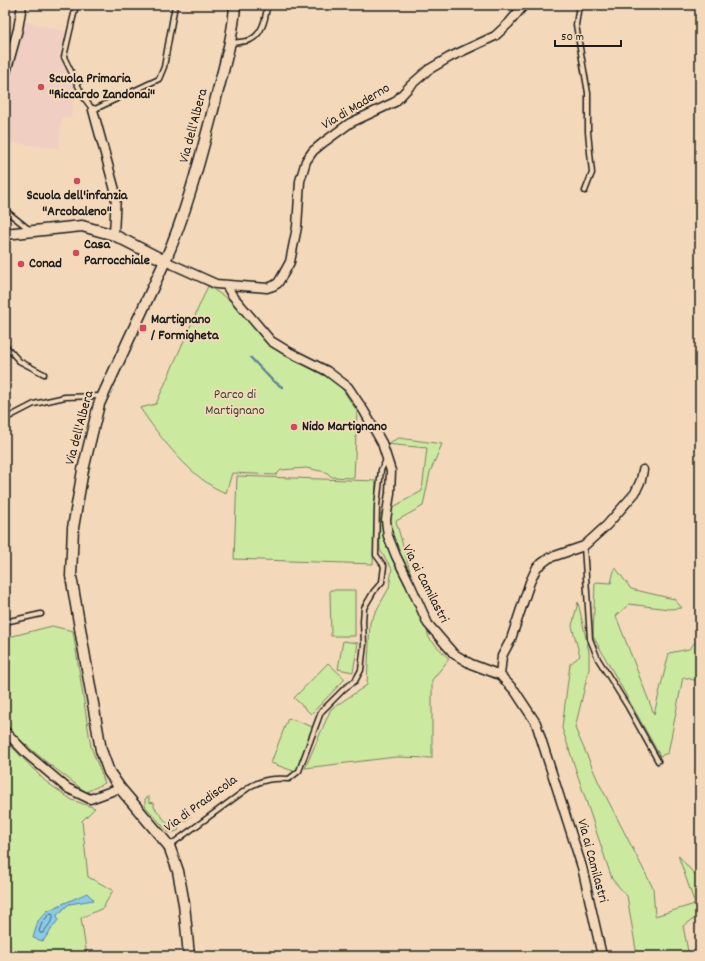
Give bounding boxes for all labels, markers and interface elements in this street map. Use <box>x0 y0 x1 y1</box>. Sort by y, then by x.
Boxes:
scale bar <box>555 22 621 48</box>
text: 50 m <box>561 29 584 46</box>
place label: Scuola Primaria "Riccardo Zandonai" <box>49 69 155 105</box>
street label: Via di Maderno <box>318 79 394 135</box>
marker: Scuola Primaria "Riccardo Zandonai" <box>36 82 46 92</box>
street label: Via dell'Albera <box>174 86 214 165</box>
marker: Scuola dell'infanzia "Arcobaleno" <box>72 176 82 186</box>
place label: Scuola dell'infanzia "Arcobaleno" <box>27 186 129 222</box>
place label: Casa Parrocchiale <box>84 235 150 271</box>
marker: Casa Parrocchiale <box>71 248 81 258</box>
place label: Conad <box>29 254 62 274</box>
marker: Conad <box>16 259 26 269</box>
place label: Martignano / Formigheta <box>150 310 220 346</box>
marker: Martignano / Formigheta <box>138 323 148 333</box>
park label: Parco di Martignano <box>205 385 265 421</box>
street label: Via dell'Albera <box>60 388 100 467</box>
place label: Nido Martignano <box>302 417 387 437</box>
marker: Nido Martignano <box>289 422 299 432</box>
street label: Via ai Camilastri <box>397 541 454 627</box>
street label: Via di Pradiscola <box>160 770 242 837</box>
street label: Via ai Camilastri <box>571 817 613 905</box>

